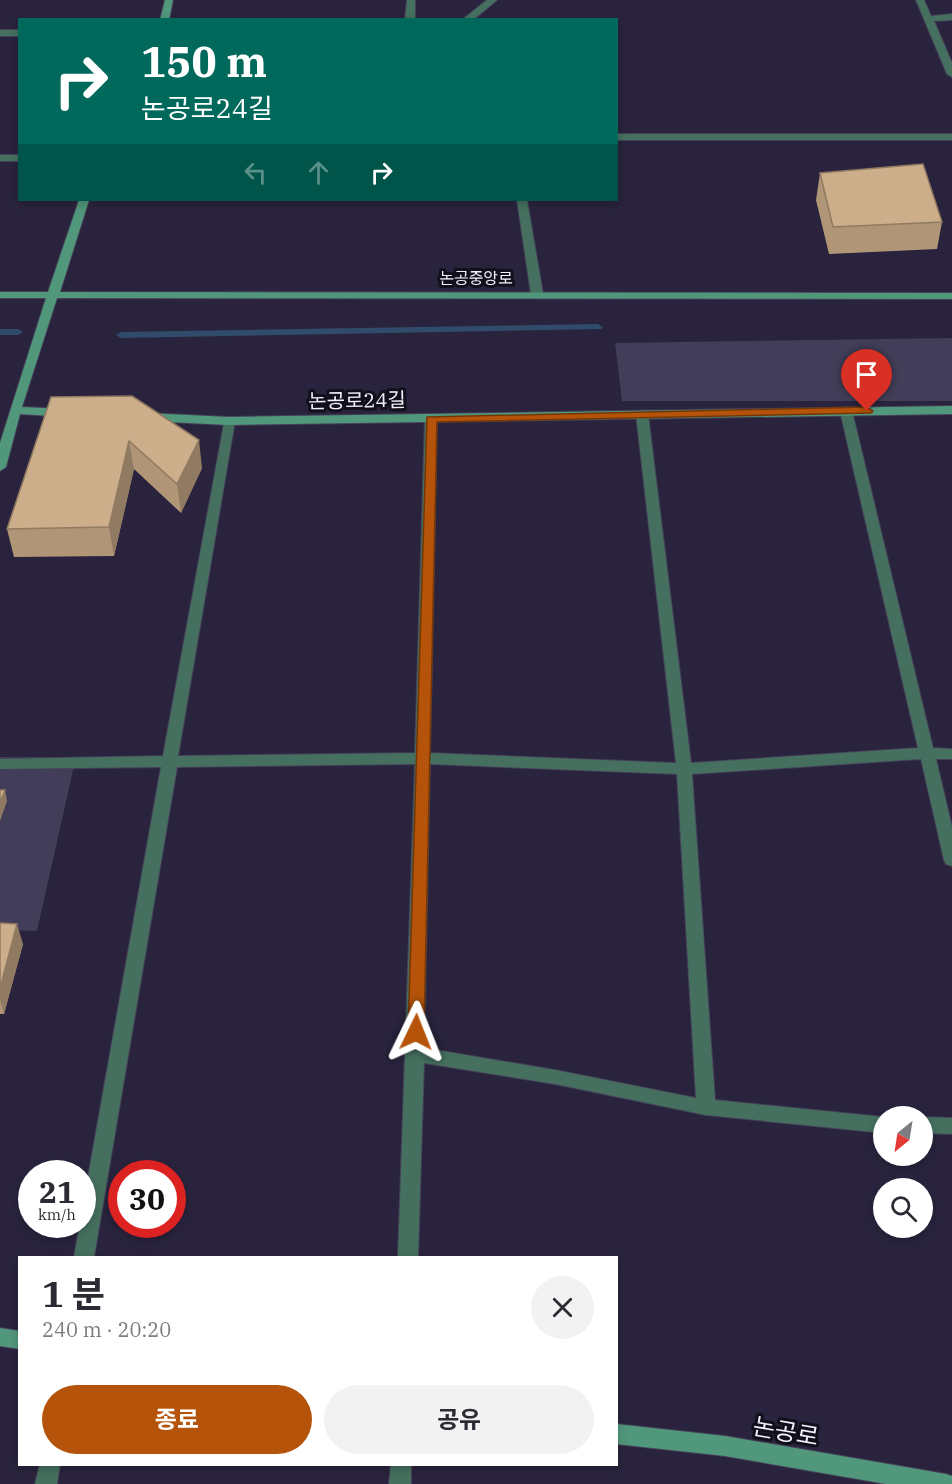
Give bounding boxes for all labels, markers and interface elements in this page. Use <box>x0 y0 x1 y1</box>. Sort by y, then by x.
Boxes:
text: 150 m <box>141 34 267 89</box>
icon: right <box>42 42 120 120</box>
text: 논공로24길 <box>141 90 273 125</box>
icon: left <box>239 156 272 189</box>
icon: ahead <box>302 156 335 189</box>
icon: right <box>365 156 398 189</box>
street label: 논공중앙로 <box>439 268 513 288</box>
pin <box>841 349 892 411</box>
icon: arrive <box>850 358 883 391</box>
street label: 논공로24길 <box>308 386 406 414</box>
position arrow <box>384 1000 448 1064</box>
north arrow <box>873 1106 933 1166</box>
map controls <box>873 1106 933 1238</box>
speed limit sign: 30 <box>108 1160 186 1238</box>
text: 21 <box>39 1172 75 1211</box>
button: search <box>873 1178 933 1238</box>
text: km/h <box>38 1205 76 1224</box>
text: 1 분 <box>42 1270 105 1317</box>
button: close <box>531 1276 594 1339</box>
text: 240 m · 20:20 <box>42 1316 171 1343</box>
button: 종료 <box>42 1385 312 1454</box>
button: 공유 <box>324 1385 594 1454</box>
street label: 논공로 <box>751 1409 821 1453</box>

